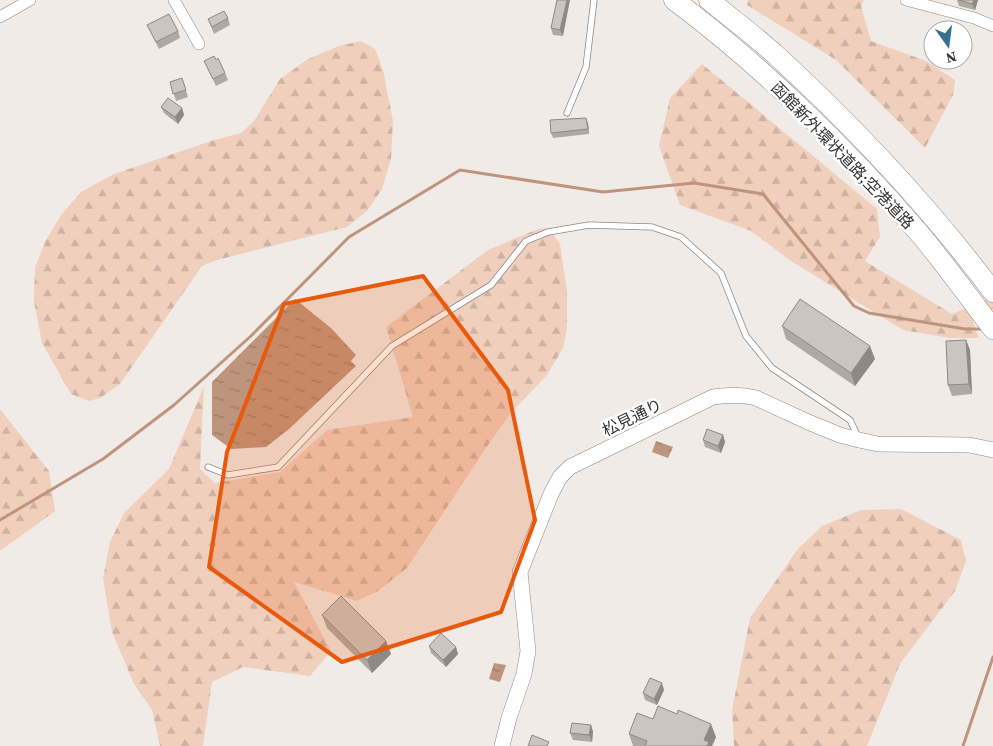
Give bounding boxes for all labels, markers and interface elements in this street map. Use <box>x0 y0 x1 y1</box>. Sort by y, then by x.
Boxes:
north arrow <box>923 20 973 70</box>
text: N <box>944 47 959 69</box>
street label: 函館新外環状道路;空港道路 <box>767 77 919 233</box>
street label: 松見通り <box>598 393 666 441</box>

